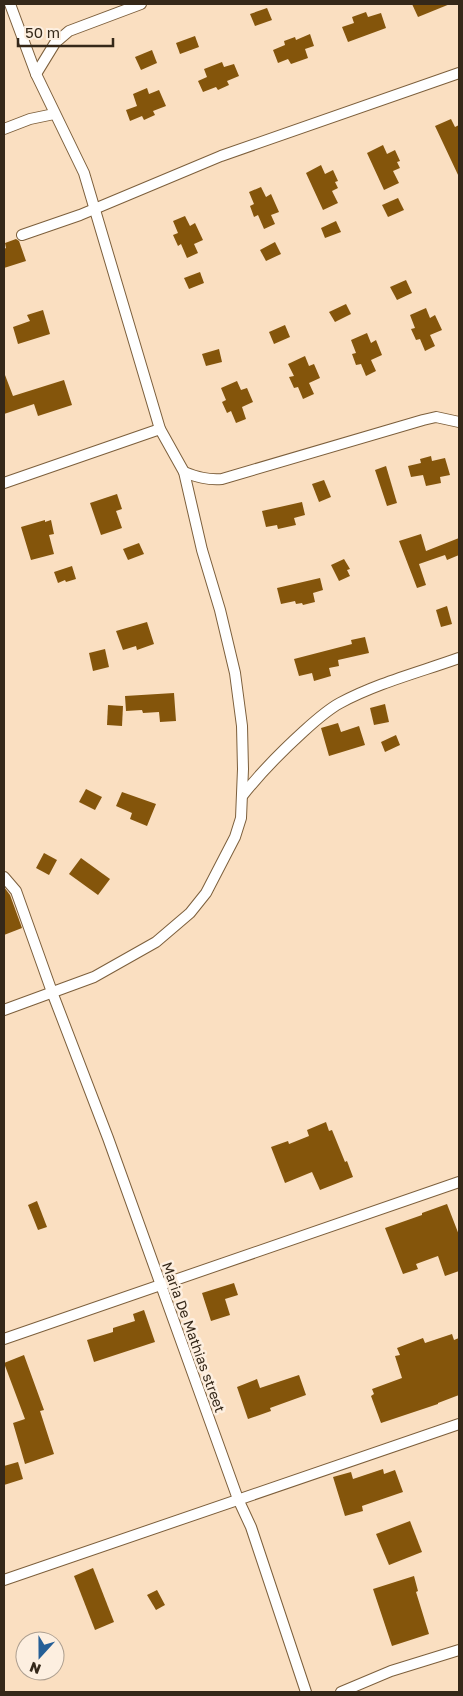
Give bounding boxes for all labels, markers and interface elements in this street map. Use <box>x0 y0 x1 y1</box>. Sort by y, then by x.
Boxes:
scale bar <box>18 15 112 47</box>
text: 50 m <box>25 23 60 41</box>
street label: Maria De Mathias street <box>159 1259 229 1415</box>
north arrow <box>15 1631 65 1681</box>
text: N <box>27 1659 43 1678</box>

